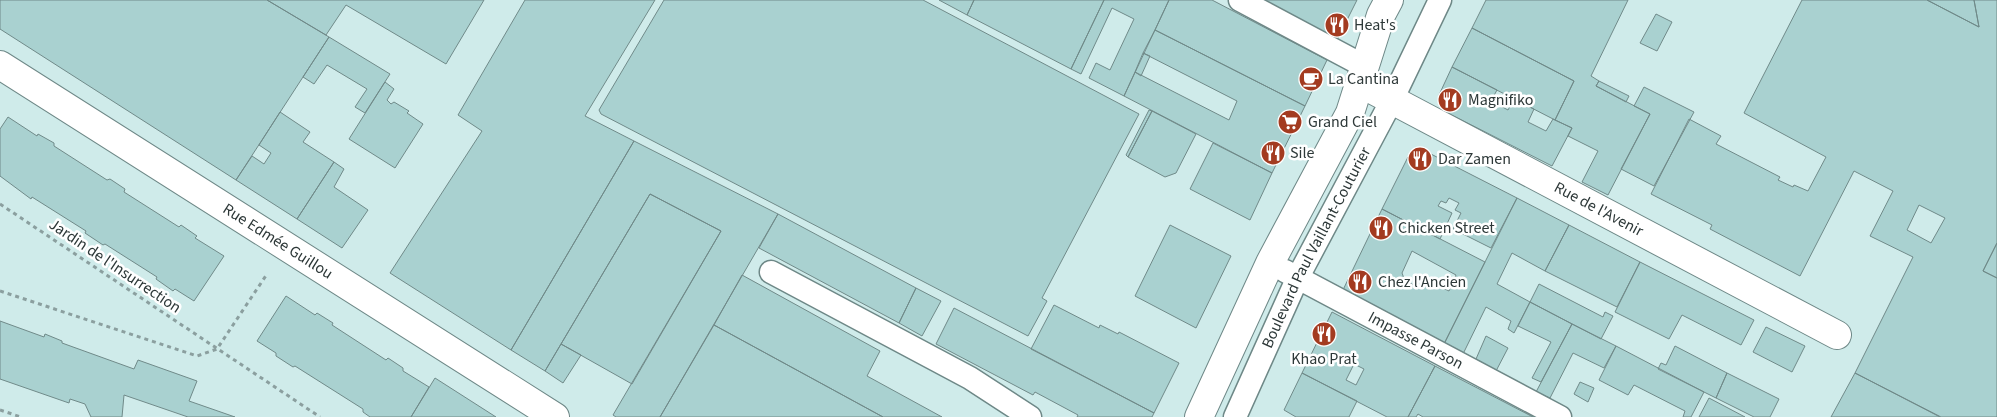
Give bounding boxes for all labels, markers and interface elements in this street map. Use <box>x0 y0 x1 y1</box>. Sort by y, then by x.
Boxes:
restaurant icon: Heat's <box>1324 12 1350 38</box>
place label: Heat's <box>1354 14 1396 36</box>
cafe icon: La Cantina <box>1298 66 1324 92</box>
place label: La Cantina <box>1328 68 1399 90</box>
restaurant icon: Magnifiko <box>1437 87 1463 113</box>
place label: Magnifiko <box>1468 89 1533 111</box>
supermarket icon: Grand Ciel <box>1277 109 1303 135</box>
place label: Grand Ciel <box>1308 111 1377 133</box>
restaurant icon: Sile <box>1260 140 1286 166</box>
place label: Sile <box>1290 142 1315 164</box>
street label: Boulevard Paul Vaillant-Couturier <box>1256 143 1376 352</box>
restaurant icon: Dar Zamen <box>1407 146 1433 172</box>
place label: Dar Zamen <box>1438 148 1511 170</box>
street label: Rue de l'Avenir <box>1550 176 1648 242</box>
street label: Rue Edmée Guillou <box>218 198 337 284</box>
street label: Jardin de l'Insurrection <box>45 214 185 318</box>
restaurant icon: Chicken Street <box>1368 215 1394 241</box>
place label: Chicken Street <box>1398 217 1495 239</box>
restaurant icon: Chez l'Ancien <box>1347 269 1373 295</box>
place label: Chez l'Ancien <box>1378 271 1466 293</box>
street label: Impasse Parson <box>1364 306 1467 375</box>
restaurant icon: Khao Prat <box>1311 321 1337 347</box>
place label: Khao Prat <box>1291 348 1357 370</box>

